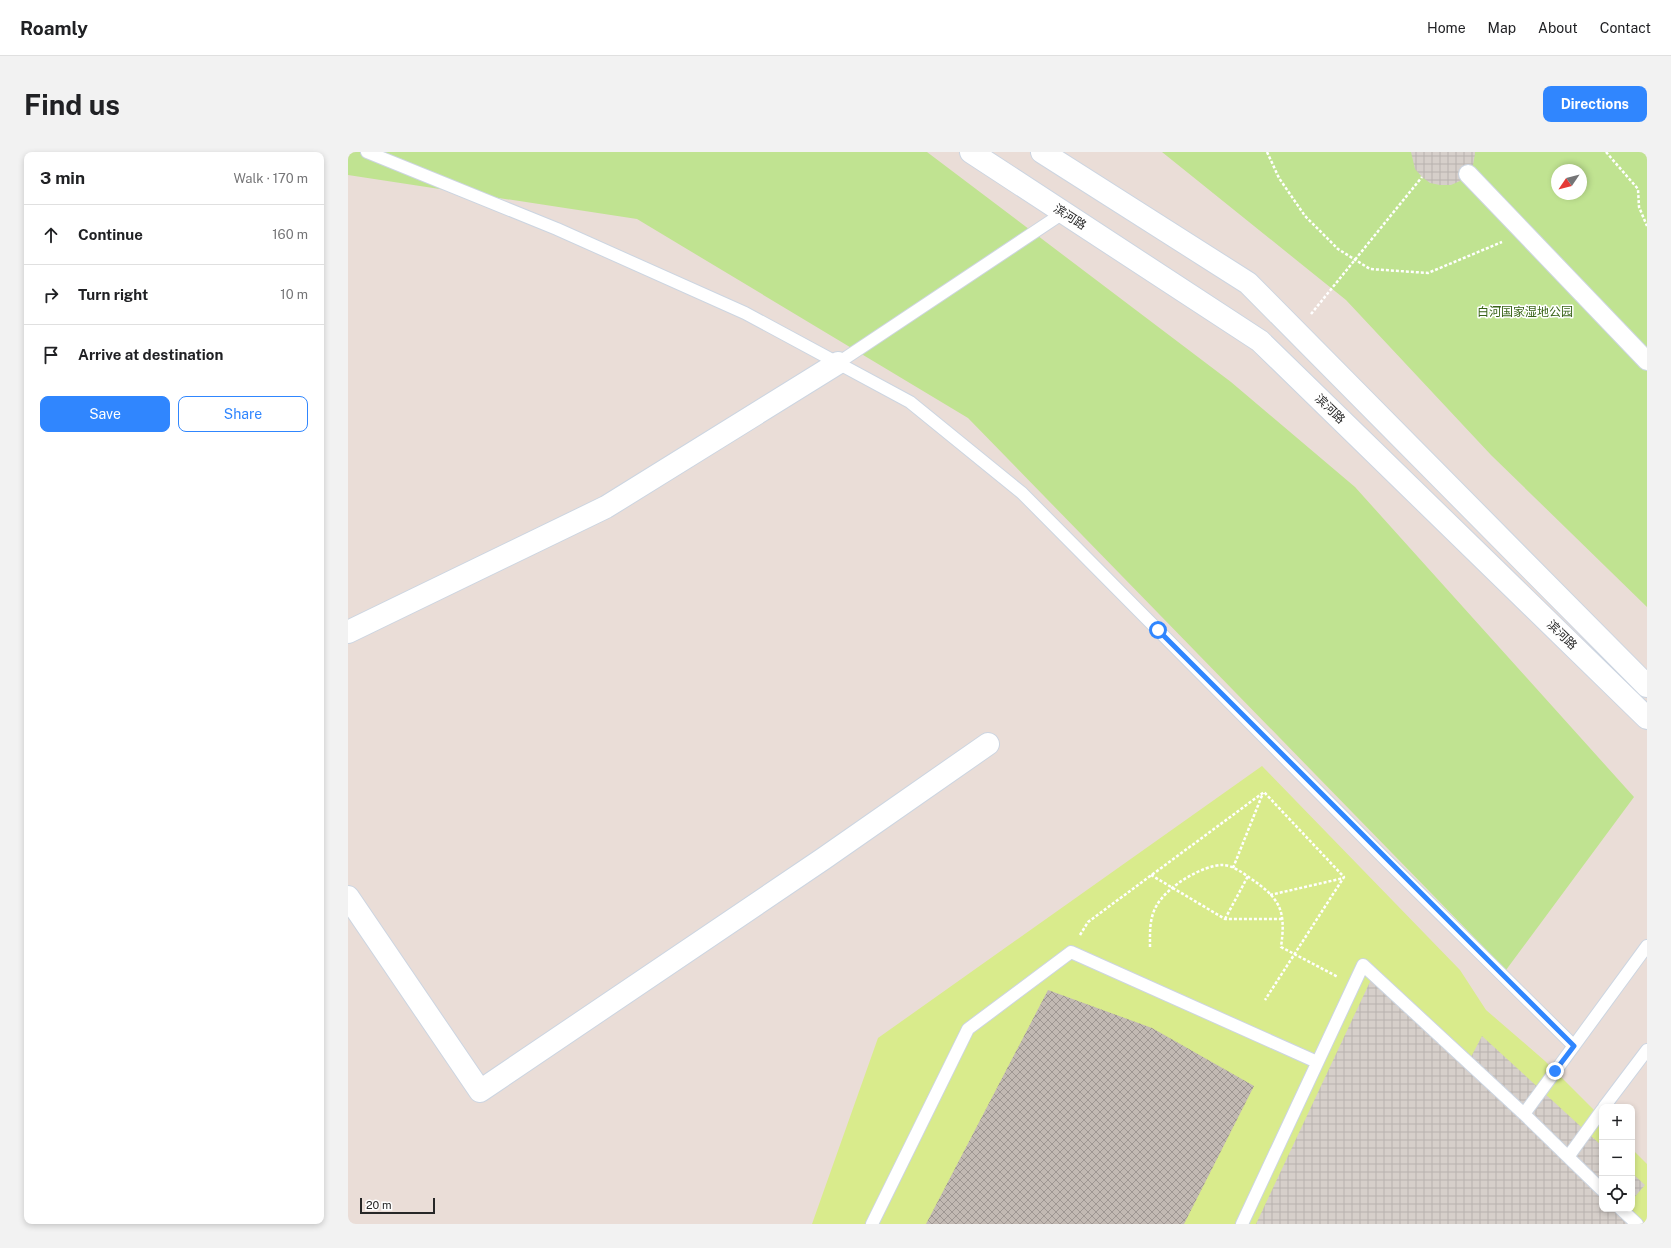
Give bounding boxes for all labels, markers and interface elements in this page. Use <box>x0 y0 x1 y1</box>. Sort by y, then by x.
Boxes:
text: Roamly <box>20 17 88 39</box>
text: Home <box>1427 20 1466 36</box>
text: Map <box>1488 20 1516 36</box>
text: About <box>1538 20 1578 36</box>
text: Contact <box>1600 20 1651 36</box>
button: Directions <box>1543 86 1647 122</box>
text: Find us <box>24 88 120 121</box>
north arrow <box>1551 164 1587 200</box>
text: 3 min <box>40 168 85 188</box>
text: Walk · 170 m <box>233 171 308 186</box>
street label: 滨河路 <box>1051 201 1089 233</box>
icon: ahead <box>40 224 62 246</box>
text: Continue <box>78 226 143 243</box>
text: 160 m <box>272 227 308 242</box>
icon: right <box>40 284 62 306</box>
text: Turn right <box>78 286 148 303</box>
text: 10 m <box>280 287 308 302</box>
park label: 白河国家湿地公园 <box>1477 305 1573 319</box>
icon: arrive <box>40 344 62 366</box>
text: Arrive at destination <box>78 346 223 363</box>
street label: 滨河路 <box>1312 391 1348 427</box>
button: Save <box>40 396 170 432</box>
button: Share <box>178 396 308 432</box>
street label: 滨河路 <box>1544 617 1580 653</box>
route start <box>1149 621 1167 639</box>
route end <box>1546 1062 1564 1080</box>
map controls <box>1599 1104 1635 1212</box>
button: + <box>1599 1104 1635 1140</box>
button: − <box>1599 1140 1635 1176</box>
button: locate <box>1599 1176 1635 1212</box>
scale bar <box>360 1196 435 1215</box>
text: 20 m <box>366 1199 391 1211</box>

